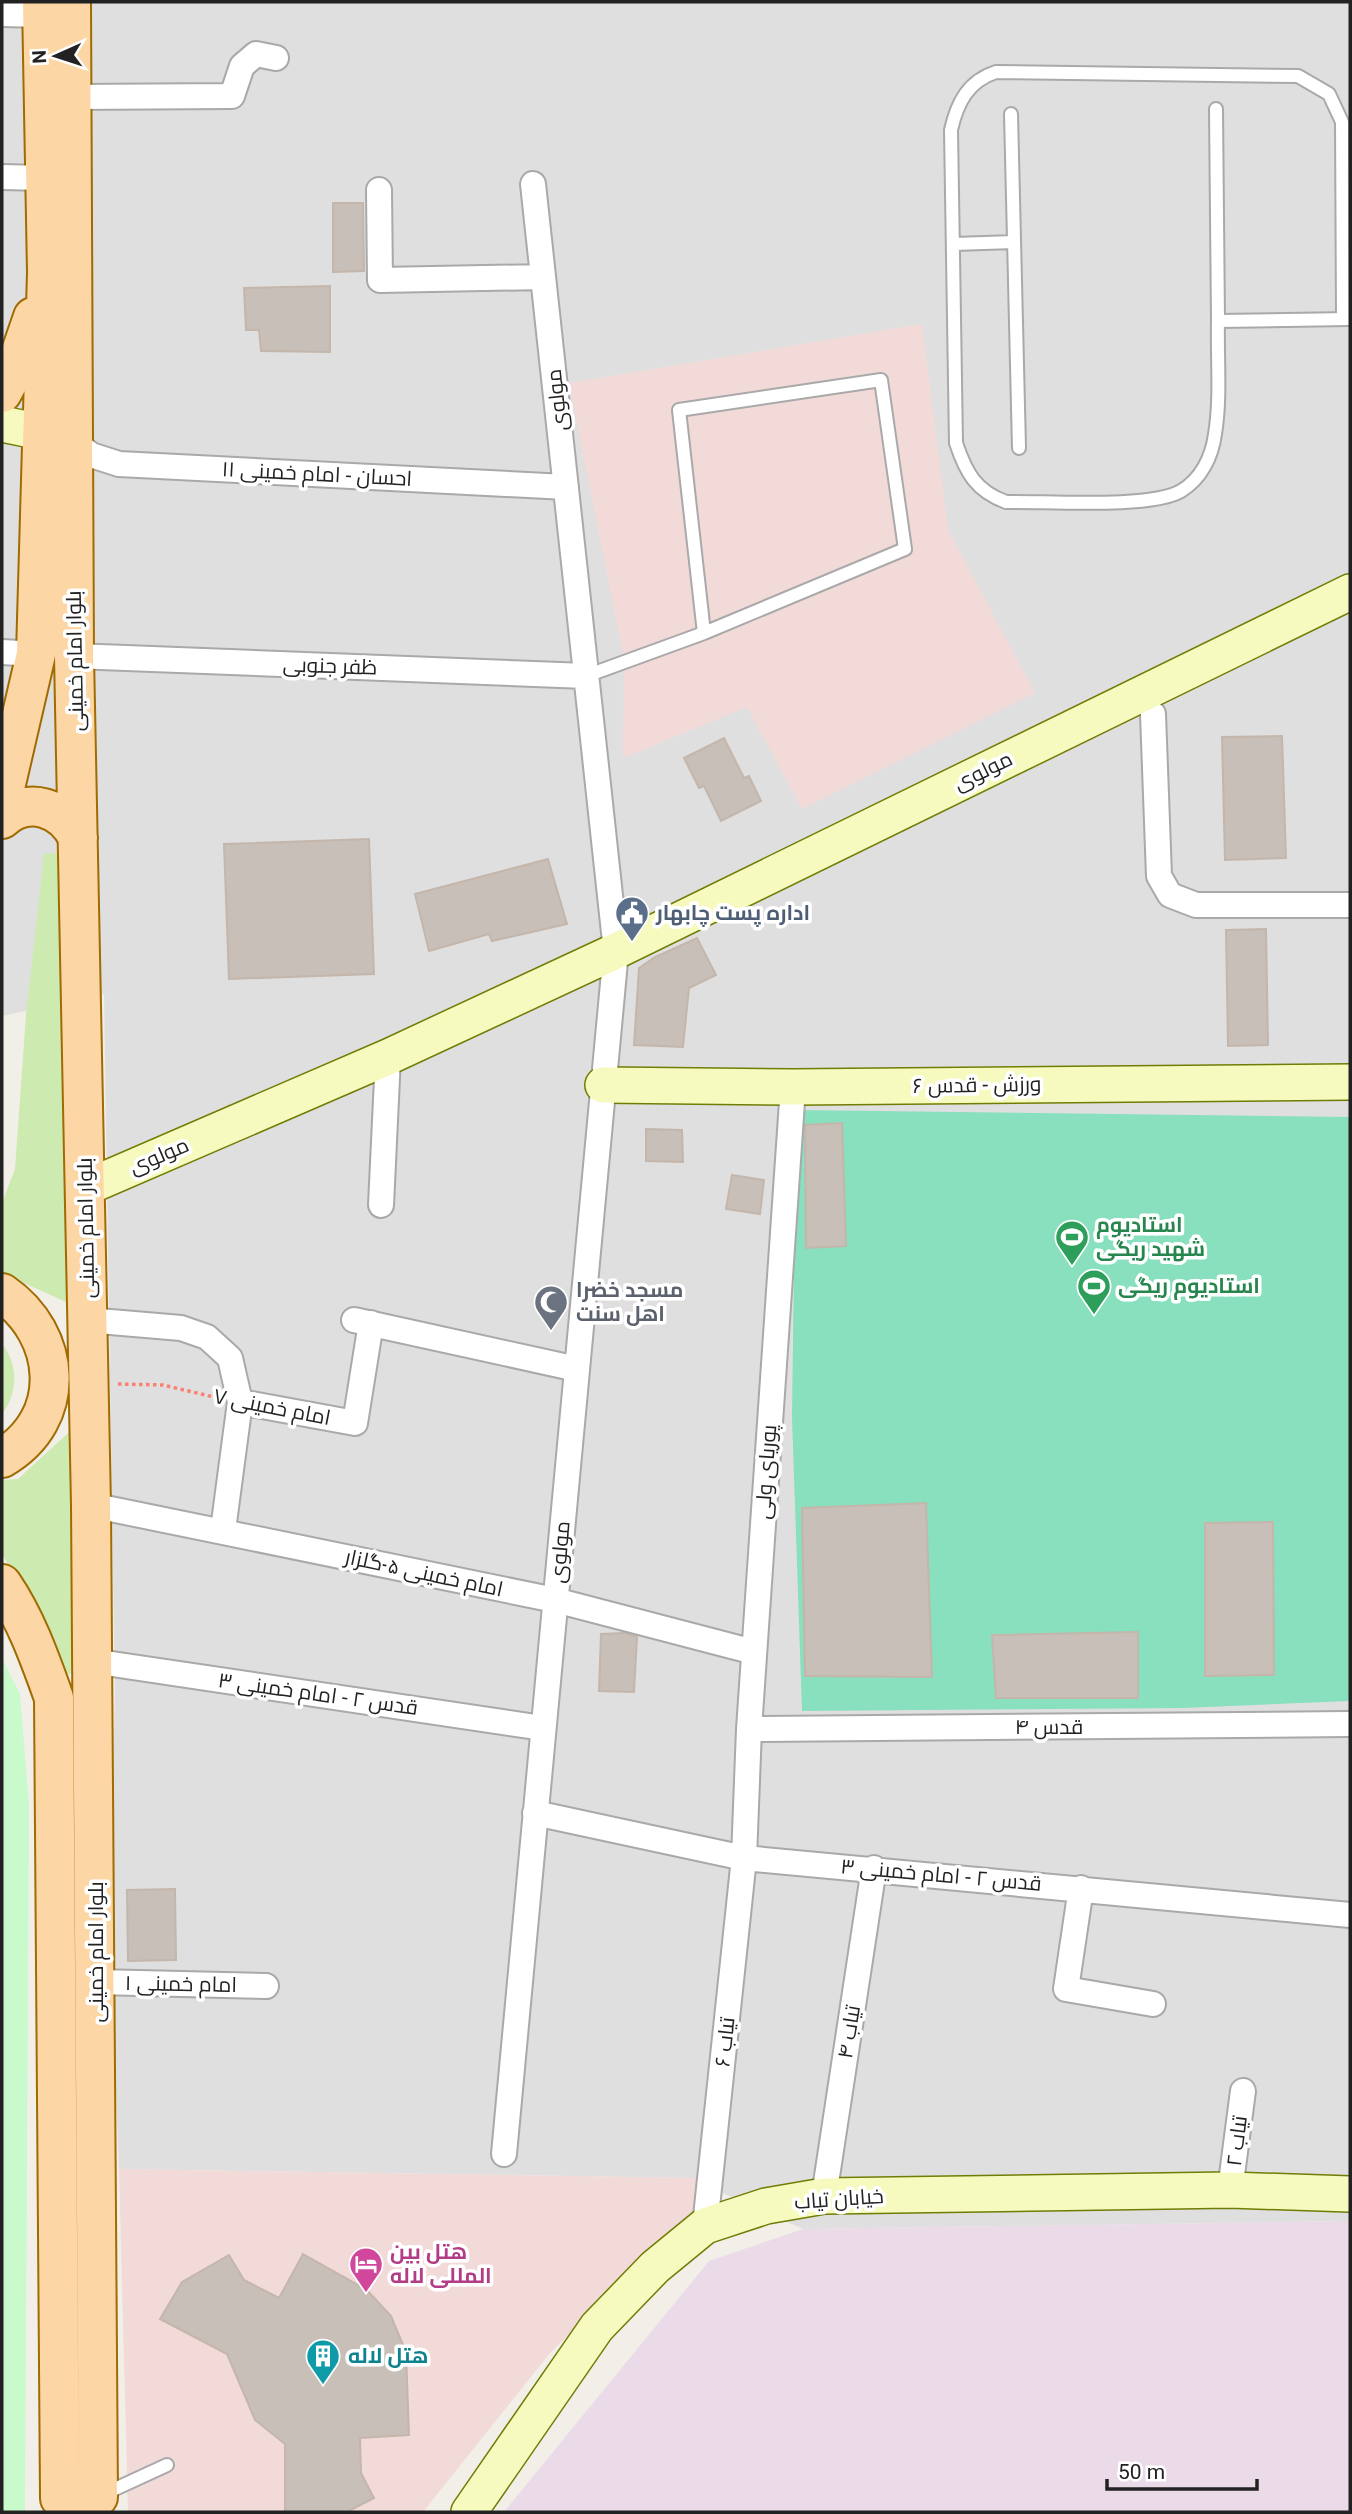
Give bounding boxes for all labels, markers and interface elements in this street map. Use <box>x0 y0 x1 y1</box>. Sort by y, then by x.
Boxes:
north arrow <box>21 21 91 91</box>
text: N <box>28 50 51 64</box>
street label: مولوی <box>542 368 573 432</box>
street label: احسان - امام خمینی ۱۱ <box>221 457 413 493</box>
street label: بلوار امام خمینی <box>62 590 90 732</box>
street label: ظفر جنوبی <box>282 652 378 681</box>
street label: مولوی <box>950 747 1017 796</box>
public building icon: اداره پست چابهار <box>613 894 651 943</box>
place label: اداره پست چابهار <box>655 901 810 928</box>
street label: ورزش - قدس ۶ <box>912 1072 1042 1099</box>
street label: مولوی <box>126 1133 193 1180</box>
street label: بلوار امام خمینی <box>73 1157 101 1299</box>
place label: استادیوم شهید ریگی <box>1096 1213 1205 1262</box>
sports icon: استادیوم شهید ریگی <box>1053 1218 1091 1267</box>
sports icon: استادیوم ریگی <box>1075 1267 1113 1316</box>
place label: استادیوم ریگی <box>1118 1274 1260 1300</box>
place label: مسجد خضرا اهل سنت <box>576 1278 683 1326</box>
mosque icon: مسجد خضرا اهل سنت <box>532 1283 570 1332</box>
street label: امام خمینی ۷ <box>211 1384 333 1432</box>
street label: پوریای ولی <box>751 1423 783 1520</box>
street label: مولوی <box>545 1520 576 1584</box>
street label: امام خمینی ۵-گلزار <box>341 1544 505 1603</box>
street label: قدس ۲ - امام خمینی ۳ <box>216 1668 420 1722</box>
street label: قدس ۴ <box>1015 1715 1083 1740</box>
street label: قدس ۲ - امام خمینی ۳ <box>839 1854 1043 1898</box>
street label: بلوار امام خمینی <box>84 1882 110 2023</box>
street label: امام خمینی ۱ <box>125 1971 237 1999</box>
street label: تیاب ۴ <box>833 2003 865 2060</box>
street label: تیاب ۶ <box>710 2016 740 2068</box>
street label: تیاب ۲ <box>1222 2114 1252 2168</box>
street label: خیابان تیاب <box>793 2184 885 2215</box>
place label: هتل بین المللی لاله <box>390 2240 492 2288</box>
hotel icon: هتل بین المللی لاله <box>347 2245 385 2294</box>
building icon: هتل لاله <box>304 2337 342 2386</box>
place label: هتل لاله <box>348 2344 428 2368</box>
scale bar <box>1107 2448 1258 2492</box>
text: 50 m <box>1118 2460 1165 2484</box>

